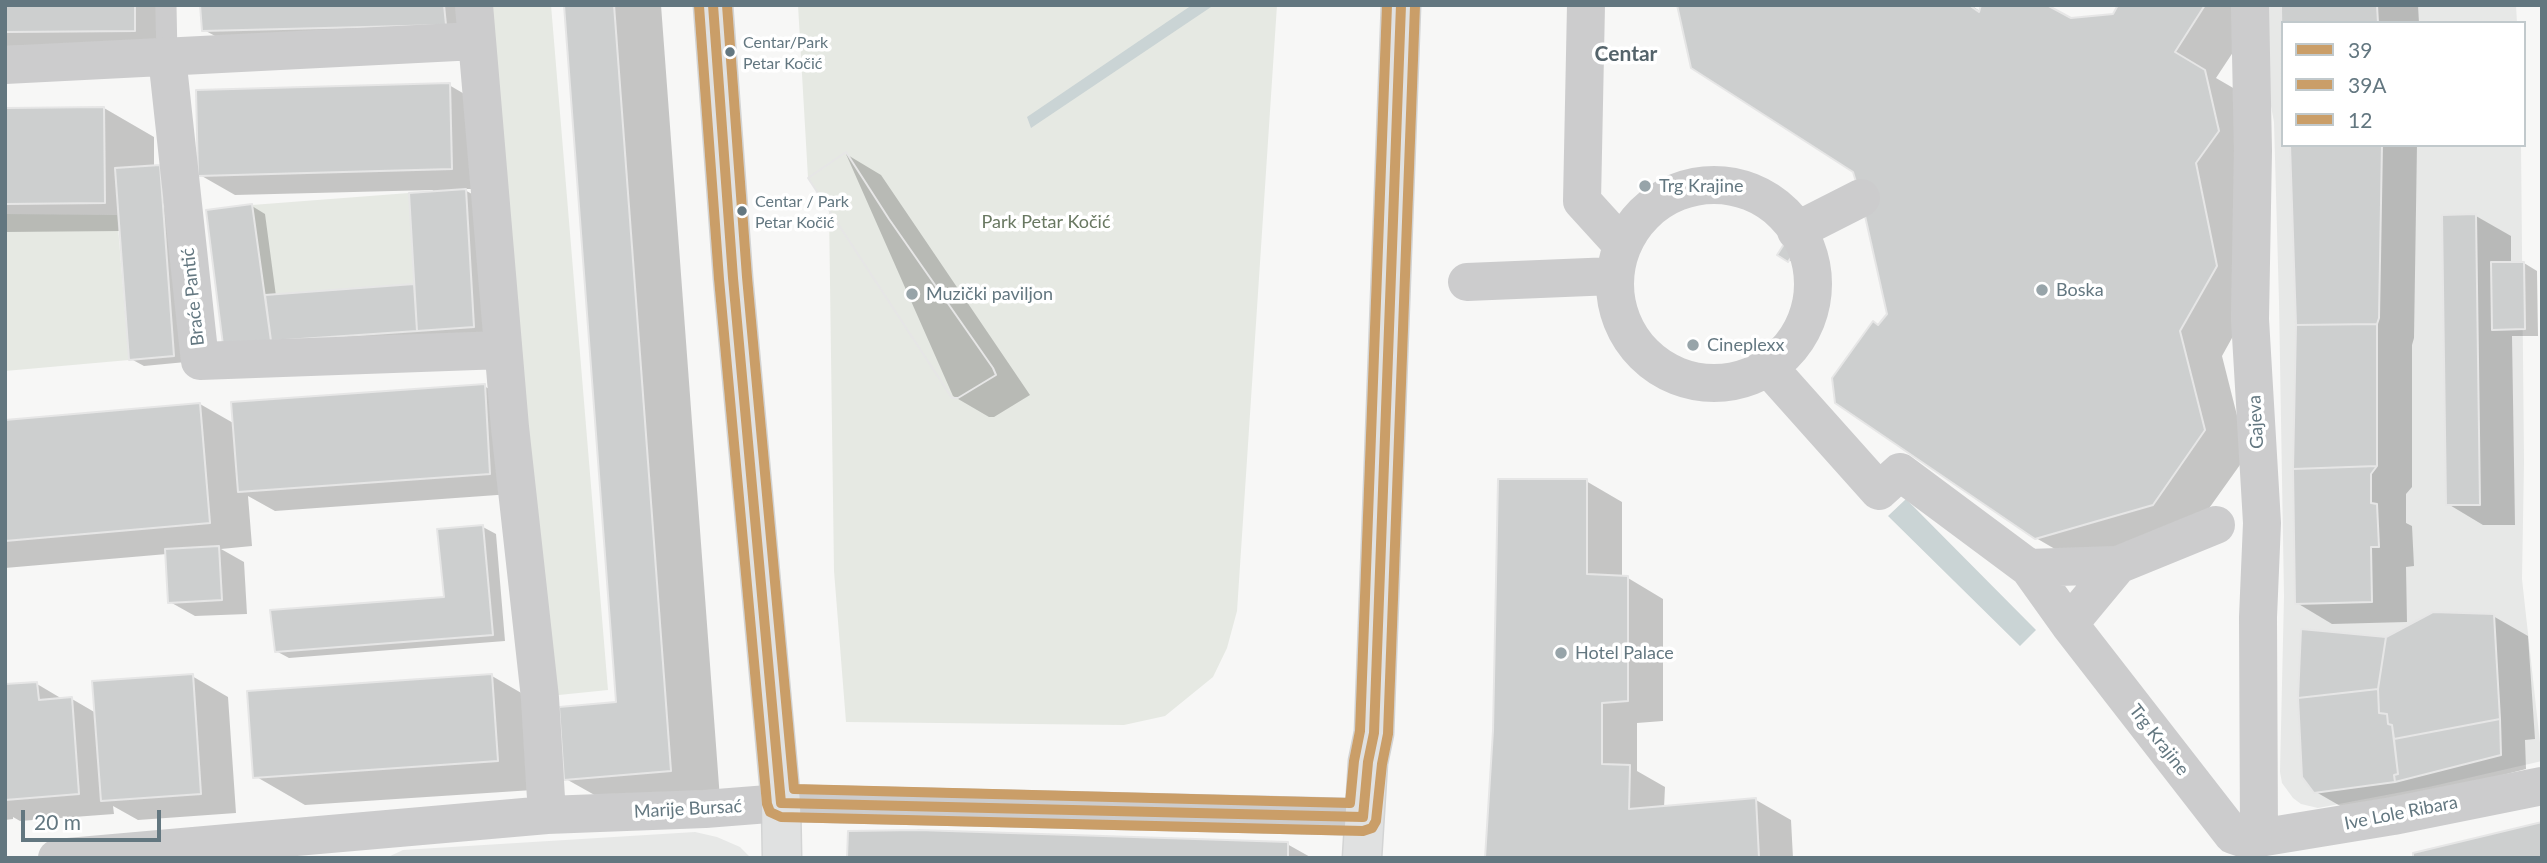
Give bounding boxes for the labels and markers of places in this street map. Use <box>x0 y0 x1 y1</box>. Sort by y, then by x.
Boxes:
place label: Centar/Park Petar Kočić <box>743 33 828 71</box>
marker: Centar/Park Petar Kočić <box>723 45 737 59</box>
place label: Trg Krajine <box>1659 175 1743 197</box>
marker: Trg Krajine <box>1637 178 1653 194</box>
place label: Centar / Park Petar Kočić <box>755 192 849 230</box>
marker: Centar / Park Petar Kočić <box>735 204 749 218</box>
place label: Boska <box>2056 279 2104 301</box>
marker: Boska <box>2034 282 2050 298</box>
place label: Muzički paviljon <box>926 283 1053 305</box>
marker: Muzički paviljon <box>904 286 920 302</box>
place label: Cineplexx <box>1707 334 1785 356</box>
marker: Cineplexx <box>1685 337 1701 353</box>
place label: Hotel Palace <box>1575 642 1674 664</box>
marker: Hotel Palace <box>1553 645 1569 661</box>

